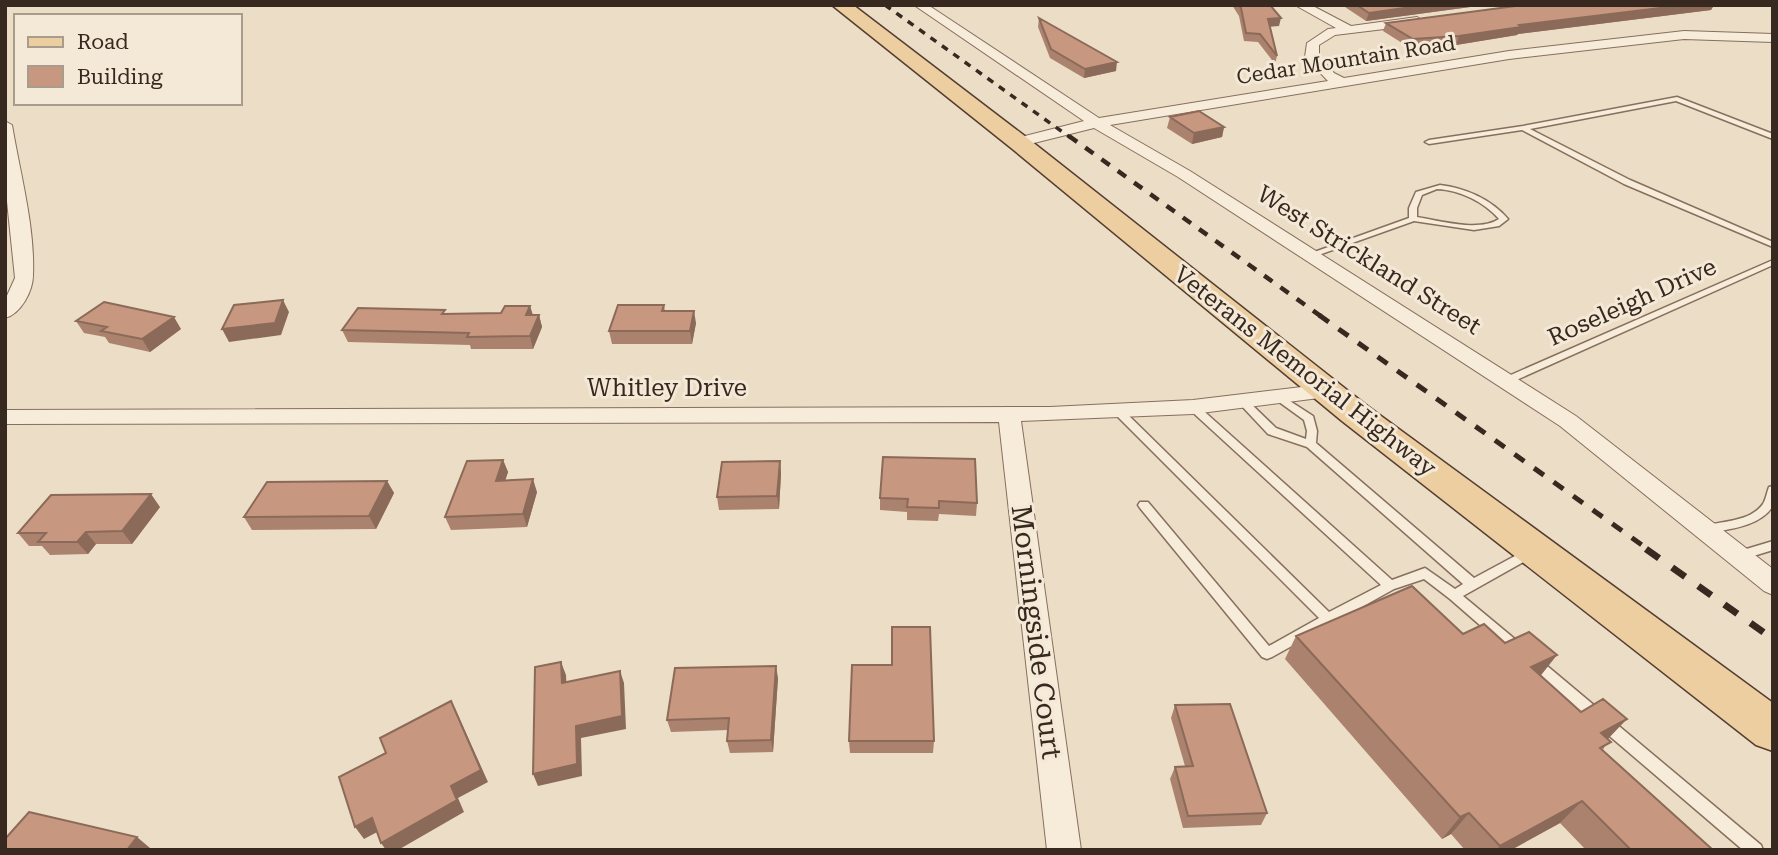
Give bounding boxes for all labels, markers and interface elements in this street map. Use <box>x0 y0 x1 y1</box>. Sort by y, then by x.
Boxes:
legend <box>14 14 242 105</box>
text: Road <box>77 30 129 54</box>
street label: Cedar Mountain Road <box>1235 31 1458 89</box>
text: Building <box>77 65 163 89</box>
street label: West Strickland Street <box>1252 180 1486 340</box>
street label: Roseleigh Drive <box>1543 252 1721 352</box>
street label: Veterans Memorial Highway <box>1168 260 1442 483</box>
street label: Whitley Drive <box>587 374 747 402</box>
street label: Morningside Court <box>1005 503 1068 761</box>

